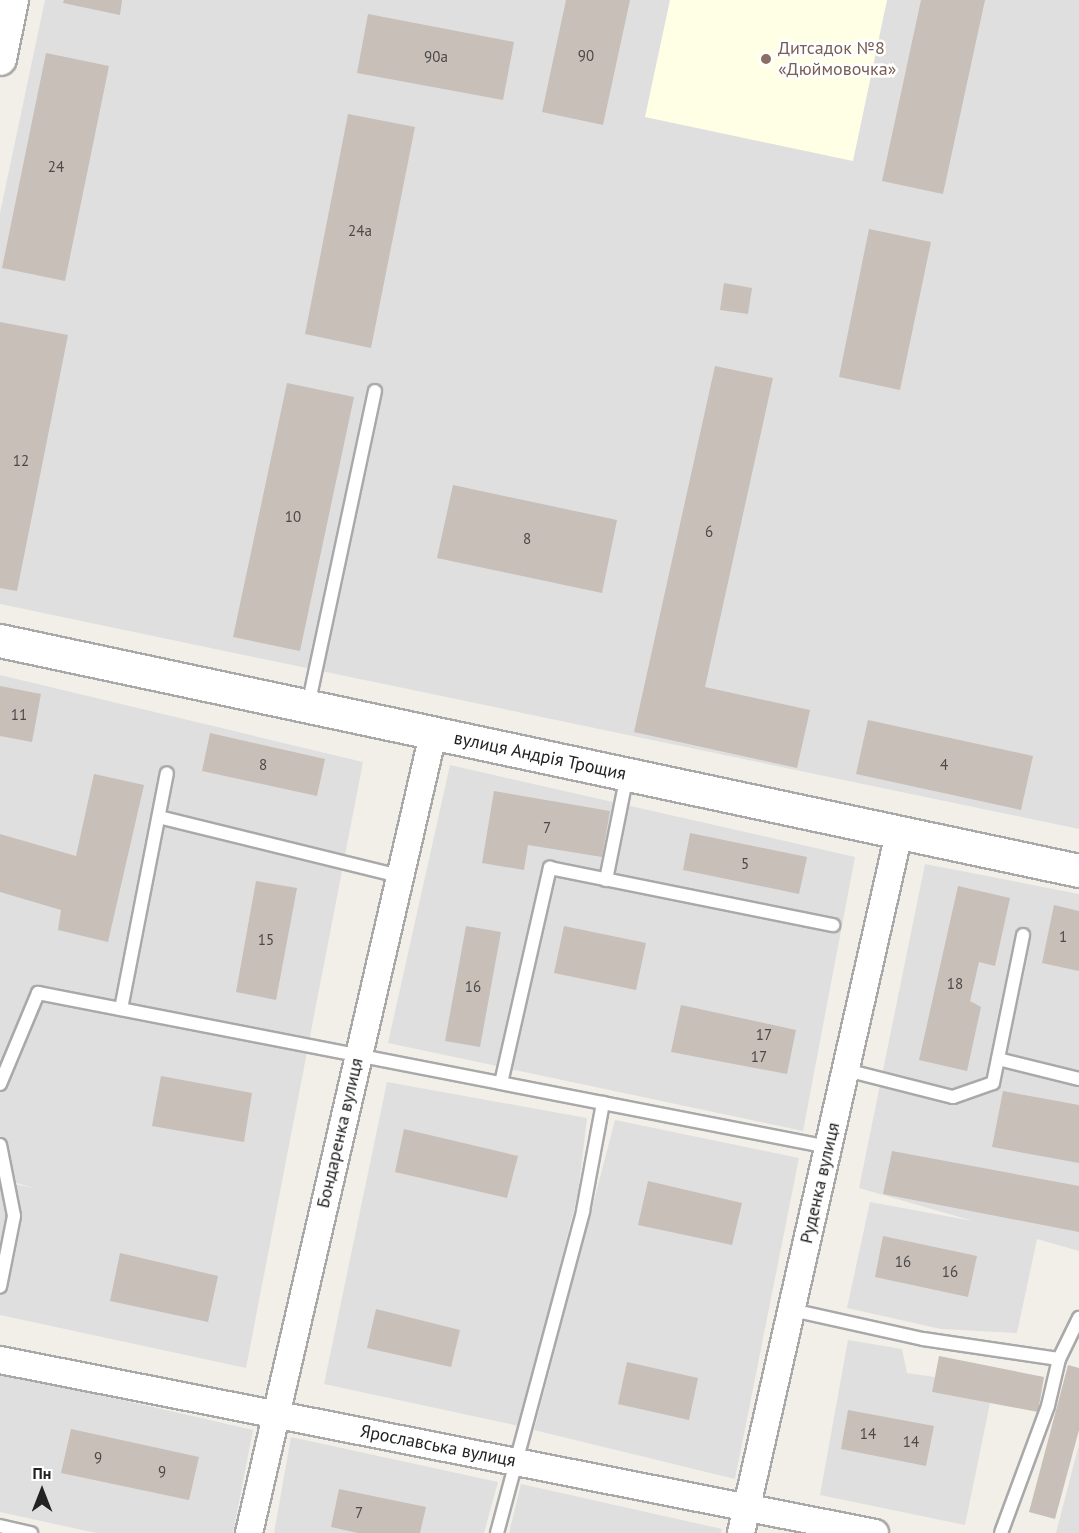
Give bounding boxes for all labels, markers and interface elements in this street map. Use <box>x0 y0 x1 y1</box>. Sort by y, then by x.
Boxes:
place label: Дитсадок №8 «Дюймовочка» <box>778 38 896 80</box>
house number: 90 <box>578 47 594 65</box>
house number: 90а <box>424 48 448 66</box>
marker: Дитсадок №8 «Дюймовочка» <box>759 52 773 66</box>
house number: 24 <box>48 158 64 176</box>
house number: 24а <box>348 222 372 240</box>
house number: 12 <box>13 452 29 470</box>
house number: 10 <box>285 508 301 526</box>
house number: 6 <box>705 523 713 541</box>
house number: 8 <box>523 530 531 548</box>
house number: 11 <box>11 706 27 724</box>
street label: вулиця Андрія Трощия <box>451 727 629 785</box>
house number: 8 <box>259 756 267 774</box>
house number: 4 <box>940 756 948 774</box>
house number: 7 <box>543 819 551 837</box>
house number: 5 <box>741 855 749 873</box>
house number: 1 <box>1059 928 1067 946</box>
house number: 15 <box>258 931 274 949</box>
house number: 18 <box>947 975 963 993</box>
house number: 16 <box>465 978 481 996</box>
house number: 17 <box>756 1026 772 1044</box>
house number: 17 <box>751 1048 767 1066</box>
street label: Бондаренка вулиця <box>312 1056 368 1210</box>
street label: Руденка вулиця <box>796 1120 844 1246</box>
house number: 16 <box>895 1253 911 1271</box>
house number: 16 <box>942 1263 958 1281</box>
street label: Ярославська вулиця <box>358 1420 518 1472</box>
house number: 14 <box>860 1425 876 1443</box>
house number: 14 <box>903 1433 919 1451</box>
house number: 9 <box>94 1449 102 1467</box>
north arrow <box>12 1461 72 1521</box>
text: Пн <box>33 1463 51 1483</box>
house number: 9 <box>158 1463 166 1481</box>
house number: 7 <box>355 1504 363 1522</box>

